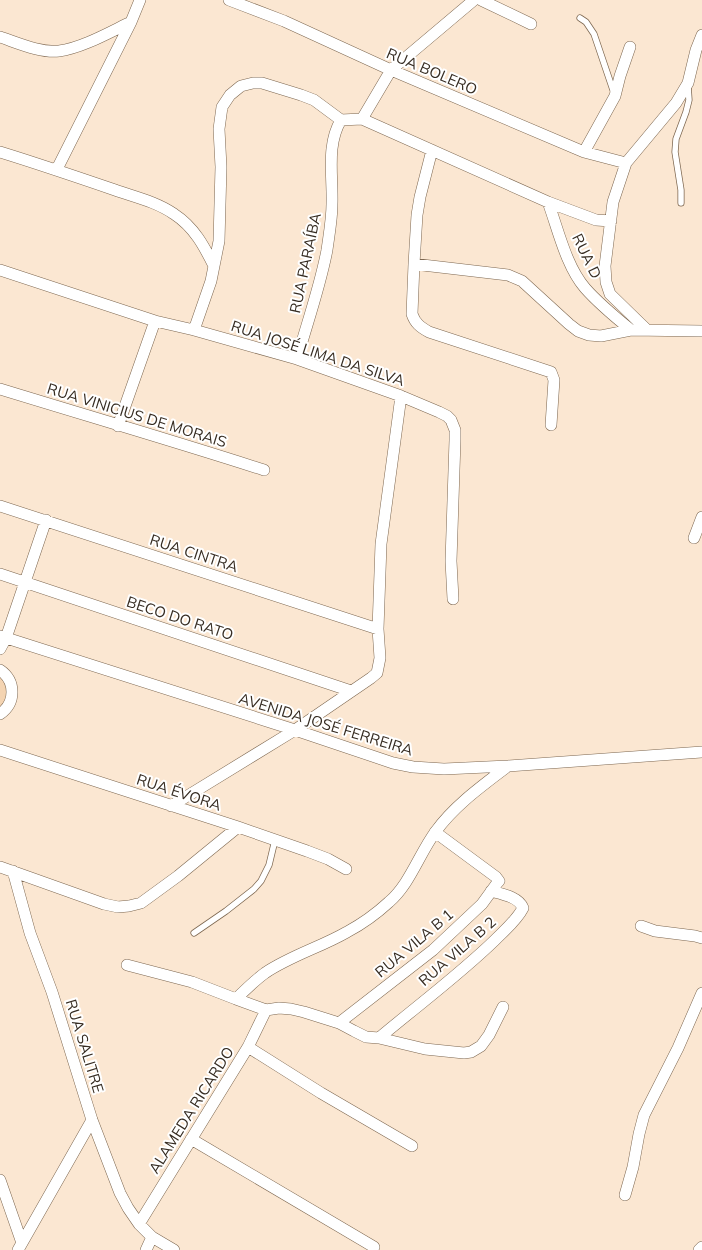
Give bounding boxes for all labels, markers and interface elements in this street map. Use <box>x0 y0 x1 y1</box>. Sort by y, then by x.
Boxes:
street label: RUA BOLERO <box>384 43 480 99</box>
street label: RUA PARAÍBA <box>285 211 325 315</box>
street label: RUA D <box>568 231 606 281</box>
street label: RUA JOSÉ LIMA DA SILVA <box>229 316 407 390</box>
street label: RUA VINICIUS DE MORAIS <box>45 379 229 451</box>
street label: RUA CINTRA <box>147 530 241 576</box>
street label: BECO DO RATO <box>124 592 236 644</box>
street label: AVENIDA JOSÉ FERREIRA <box>237 688 415 760</box>
street label: RUA ÉVORA <box>134 769 224 815</box>
street label: RUA VILA B 1 <box>371 905 457 981</box>
street label: RUA VILA B 2 <box>414 912 500 990</box>
street label: RUA SALITRE <box>62 997 108 1095</box>
street label: ALAMEDA RICARDO <box>144 1043 238 1177</box>

